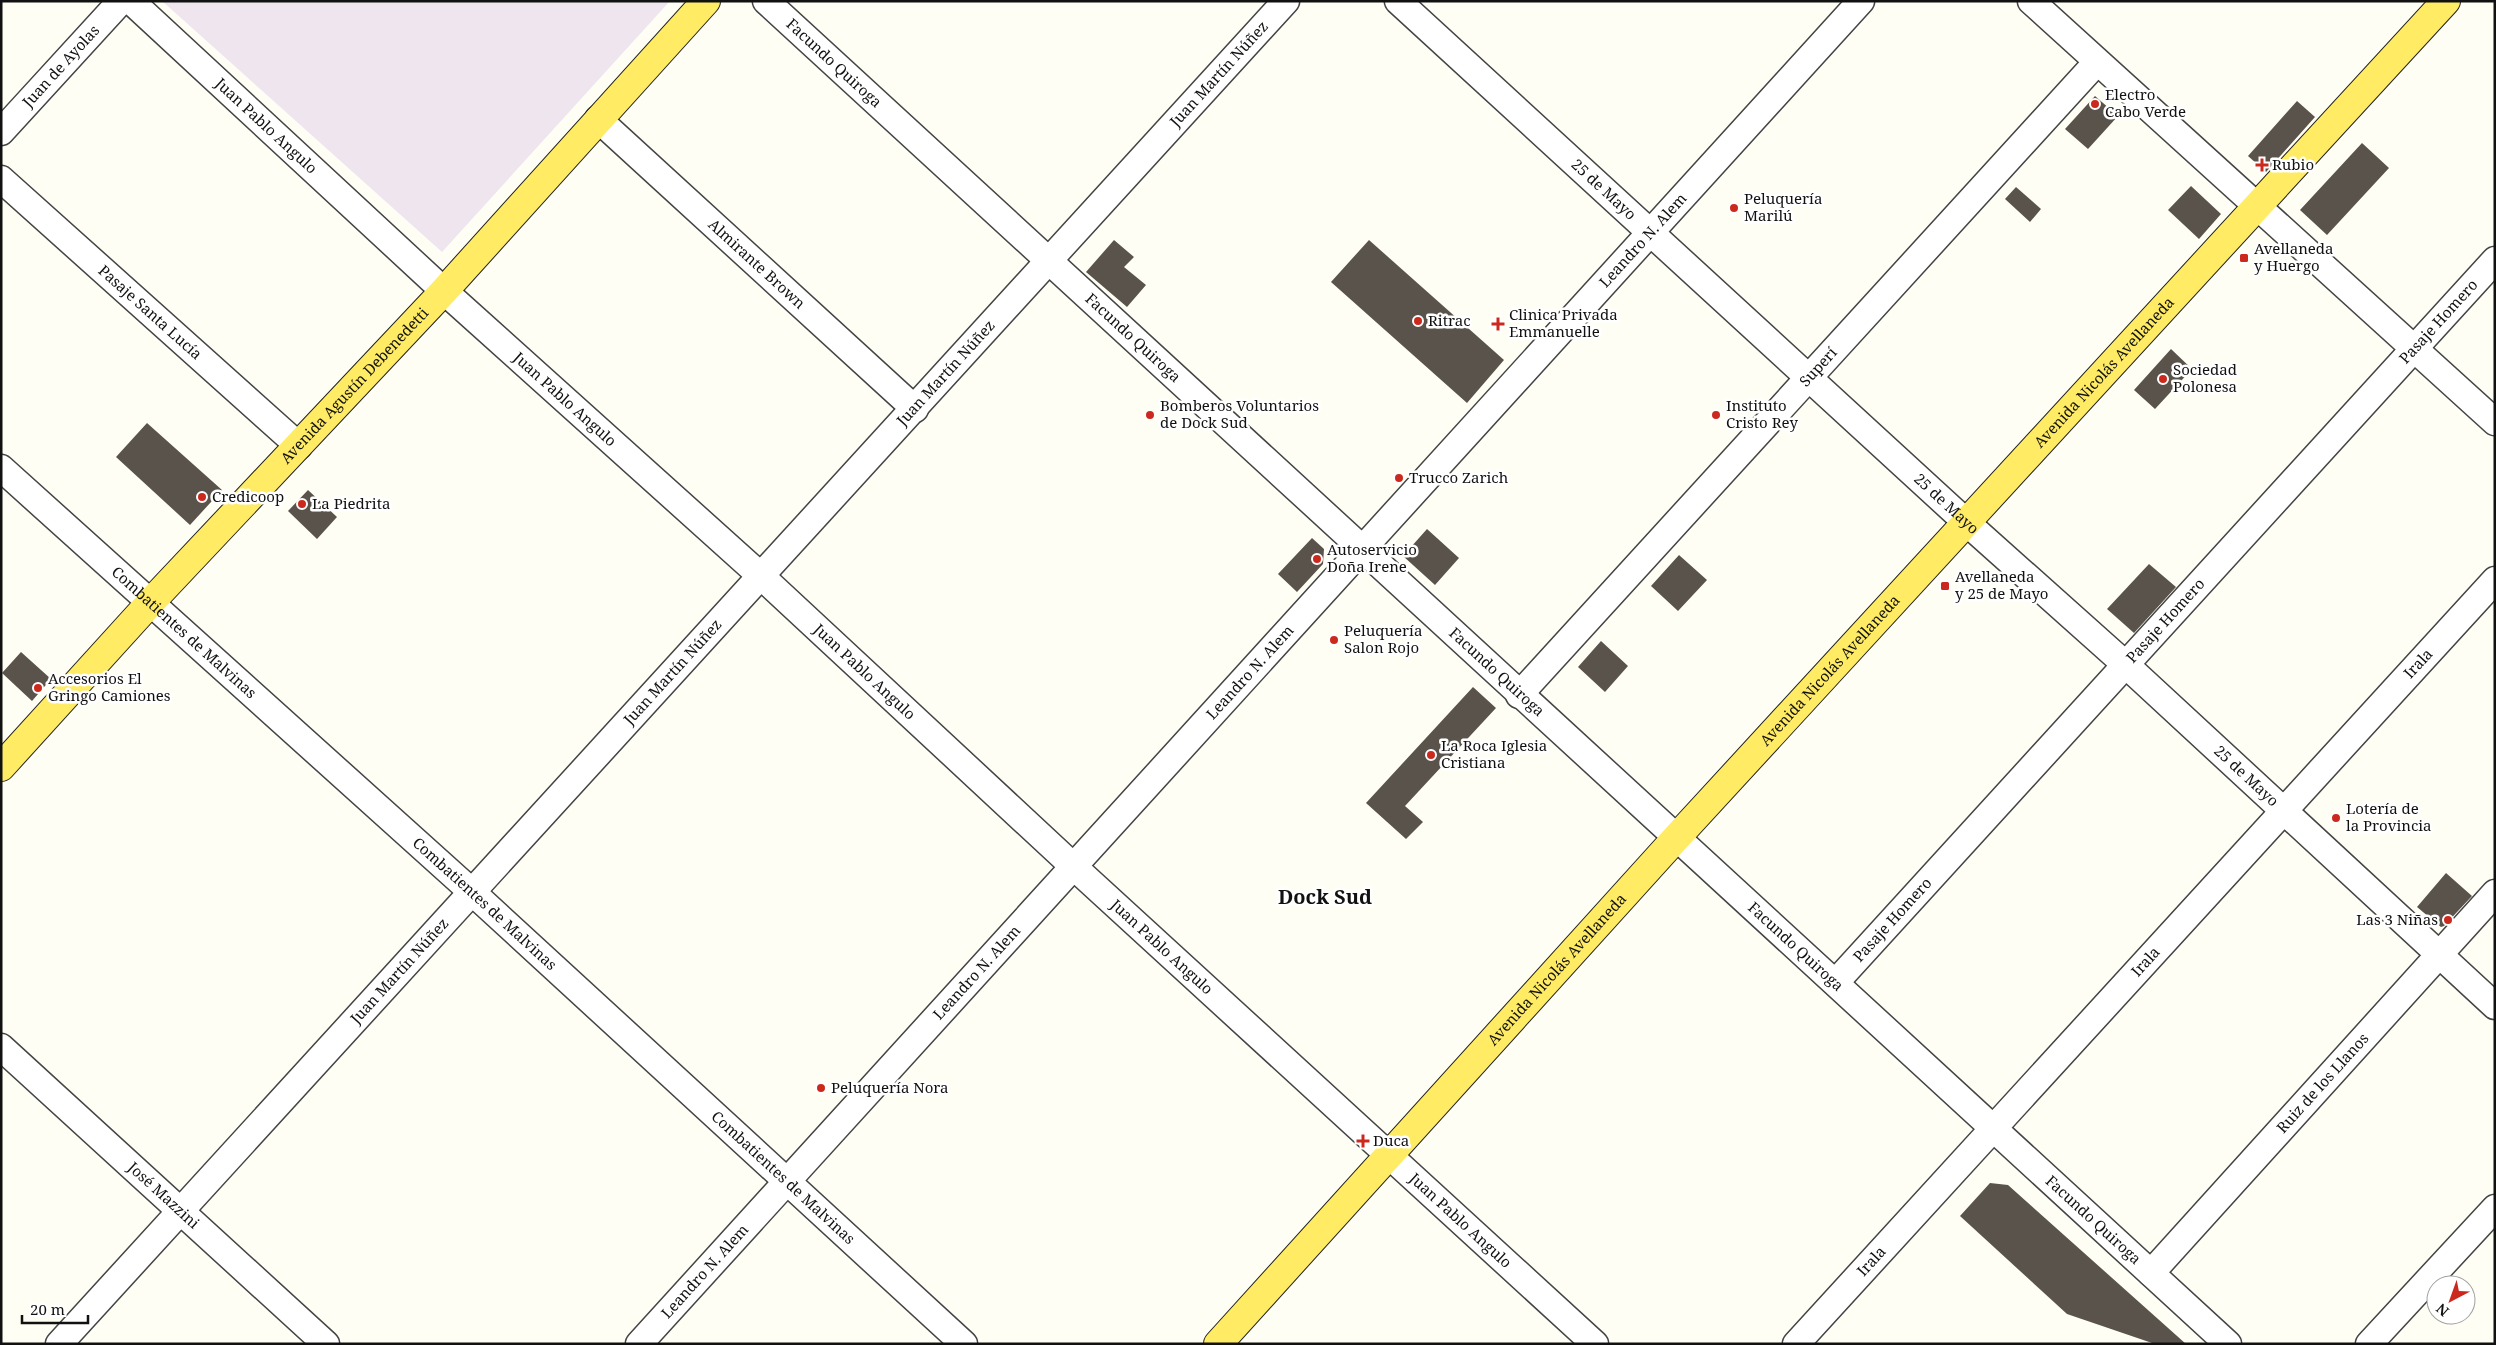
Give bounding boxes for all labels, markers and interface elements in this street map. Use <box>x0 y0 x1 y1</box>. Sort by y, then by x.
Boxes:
street label: Facundo Quiroga <box>782 14 886 111</box>
street label: Juan Martín Núñez <box>1164 16 1272 131</box>
street label: Juan de Ayolas <box>17 20 103 112</box>
street label: Juan Pablo Angulo <box>211 72 322 178</box>
place label: Electro Cabo Verde <box>2105 84 2186 121</box>
marker: Electro Cabo Verde <box>2089 98 2101 110</box>
street label: 25 de Mayo <box>1568 154 1641 224</box>
place label: Rubio <box>2272 154 2314 174</box>
marker: Rubio <box>2256 159 2268 171</box>
street label: Leandro N. Alem <box>1594 188 1690 291</box>
place label: Peluquería Marilú <box>1744 188 1822 225</box>
marker: Peluquería Marilú <box>1728 202 1740 214</box>
street label: Almirante Brown <box>705 214 810 313</box>
place label: Avellaneda y Huergo <box>2254 238 2334 275</box>
marker: Avellaneda y Huergo <box>2238 252 2250 264</box>
street label: Pasaje Santa Lucía <box>95 260 207 363</box>
street label: Pasaje Homero <box>2394 275 2482 368</box>
street label: Facundo Quiroga <box>1081 288 1185 386</box>
street label: Avenida Nicolás Avellaneda <box>2029 292 2178 452</box>
street label: Avenida Agustín Debenedetti <box>276 303 432 467</box>
place label: Clinica Privada Emmanuelle <box>1509 304 1618 341</box>
place label: Ritrac <box>1428 310 1471 330</box>
street label: Juan Martín Núñez <box>891 315 999 430</box>
marker: Ritrac <box>1412 315 1424 327</box>
marker: Clinica Privada Emmanuelle <box>1491 317 1505 331</box>
street label: Superí <box>1794 342 1841 390</box>
street label: Juan Pablo Angulo <box>509 347 621 450</box>
place label: Sociedad Polonesa <box>2173 359 2237 396</box>
marker: Sociedad Polonesa <box>2157 373 2169 385</box>
place label: Bomberos Voluntarios de Dock Sud <box>1160 395 1319 432</box>
place label: Instituto Cristo Rey <box>1726 395 1799 432</box>
marker: Bomberos Voluntarios de Dock Sud <box>1144 409 1156 421</box>
marker: Instituto Cristo Rey <box>1710 409 1722 421</box>
place label: Trucco Zarich <box>1409 467 1509 487</box>
street label: 25 de Mayo <box>1910 468 1984 538</box>
marker: Trucco Zarich <box>1393 472 1405 484</box>
place label: Credicoop <box>212 486 284 506</box>
marker: Credicoop <box>196 491 208 503</box>
place label: La Piedrita <box>312 493 390 513</box>
marker: La Piedrita <box>296 498 308 510</box>
place label: Autoservicio Doña Irene <box>1327 539 1417 576</box>
marker: Autoservicio Doña Irene <box>1311 553 1323 565</box>
street label: Combatientes de Malvinas <box>108 561 261 702</box>
place label: Avellaneda y 25 de Mayo <box>1955 566 2049 603</box>
street label: Pasaje Homero <box>2121 574 2209 667</box>
marker: Avellaneda y 25 de Mayo <box>1939 580 1951 592</box>
street label: Avenida Nicolás Avellaneda <box>1755 590 1904 750</box>
street label: Juan Martín Núñez <box>618 614 726 729</box>
street label: Juan Pablo Angulo <box>809 618 920 724</box>
street label: Leandro N. Alem <box>1201 620 1297 723</box>
place label: Peluquería Salon Rojo <box>1344 620 1422 657</box>
street label: Facundo Quiroga <box>1445 622 1549 720</box>
marker: Peluquería Salon Rojo <box>1328 634 1340 646</box>
street label: Irala <box>2399 644 2436 682</box>
place label: Accesorios El Gringo Camiones <box>48 668 171 705</box>
marker: Accesorios El Gringo Camiones <box>32 682 44 694</box>
place label: La Roca Iglesia Cristiana <box>1441 735 1547 772</box>
street label: 25 de Mayo <box>2210 740 2283 810</box>
marker: La Roca Iglesia Cristiana <box>1425 749 1437 761</box>
place label: Lotería de la Provincia <box>2346 798 2432 835</box>
marker: Lotería de la Provincia <box>2330 812 2342 824</box>
street label: Combatientes de Malvinas <box>409 832 562 974</box>
street label: Pasaje Homero <box>1848 873 1936 966</box>
district label: Dock Sud <box>1278 883 1372 910</box>
street label: Avenida Nicolás Avellaneda <box>1482 889 1630 1049</box>
street label: Juan Pablo Angulo <box>1106 894 1218 998</box>
street label: Facundo Quiroga <box>1744 897 1848 995</box>
place label: Las 3 Niñas <box>2356 909 2438 929</box>
street label: Juan Martín Núñez <box>345 913 452 1028</box>
marker: Las 3 Niñas <box>2442 914 2454 926</box>
street label: Leandro N. Alem <box>928 921 1024 1023</box>
street label: Irala <box>2126 942 2164 980</box>
street label: Ruiz de los Llanos <box>2272 1028 2373 1137</box>
place label: Peluquería Nora <box>831 1077 949 1097</box>
marker: Peluquería Nora <box>815 1082 827 1094</box>
street label: Combatientes de Malvinas <box>708 1106 860 1248</box>
place label: Duca <box>1373 1130 1409 1150</box>
marker: Duca <box>1357 1135 1369 1147</box>
street label: José Mazzini <box>123 1156 204 1233</box>
street label: Juan Pablo Angulo <box>1405 1167 1516 1272</box>
street label: Facundo Quiroga <box>2042 1170 2146 1268</box>
street label: Leandro N. Alem <box>656 1219 752 1322</box>
street label: Irala <box>1852 1241 1890 1280</box>
north arrow <box>2426 1275 2476 1325</box>
scale bar <box>22 1292 89 1324</box>
text: 20 m <box>30 1299 65 1319</box>
text: N <box>2432 1299 2453 1321</box>

